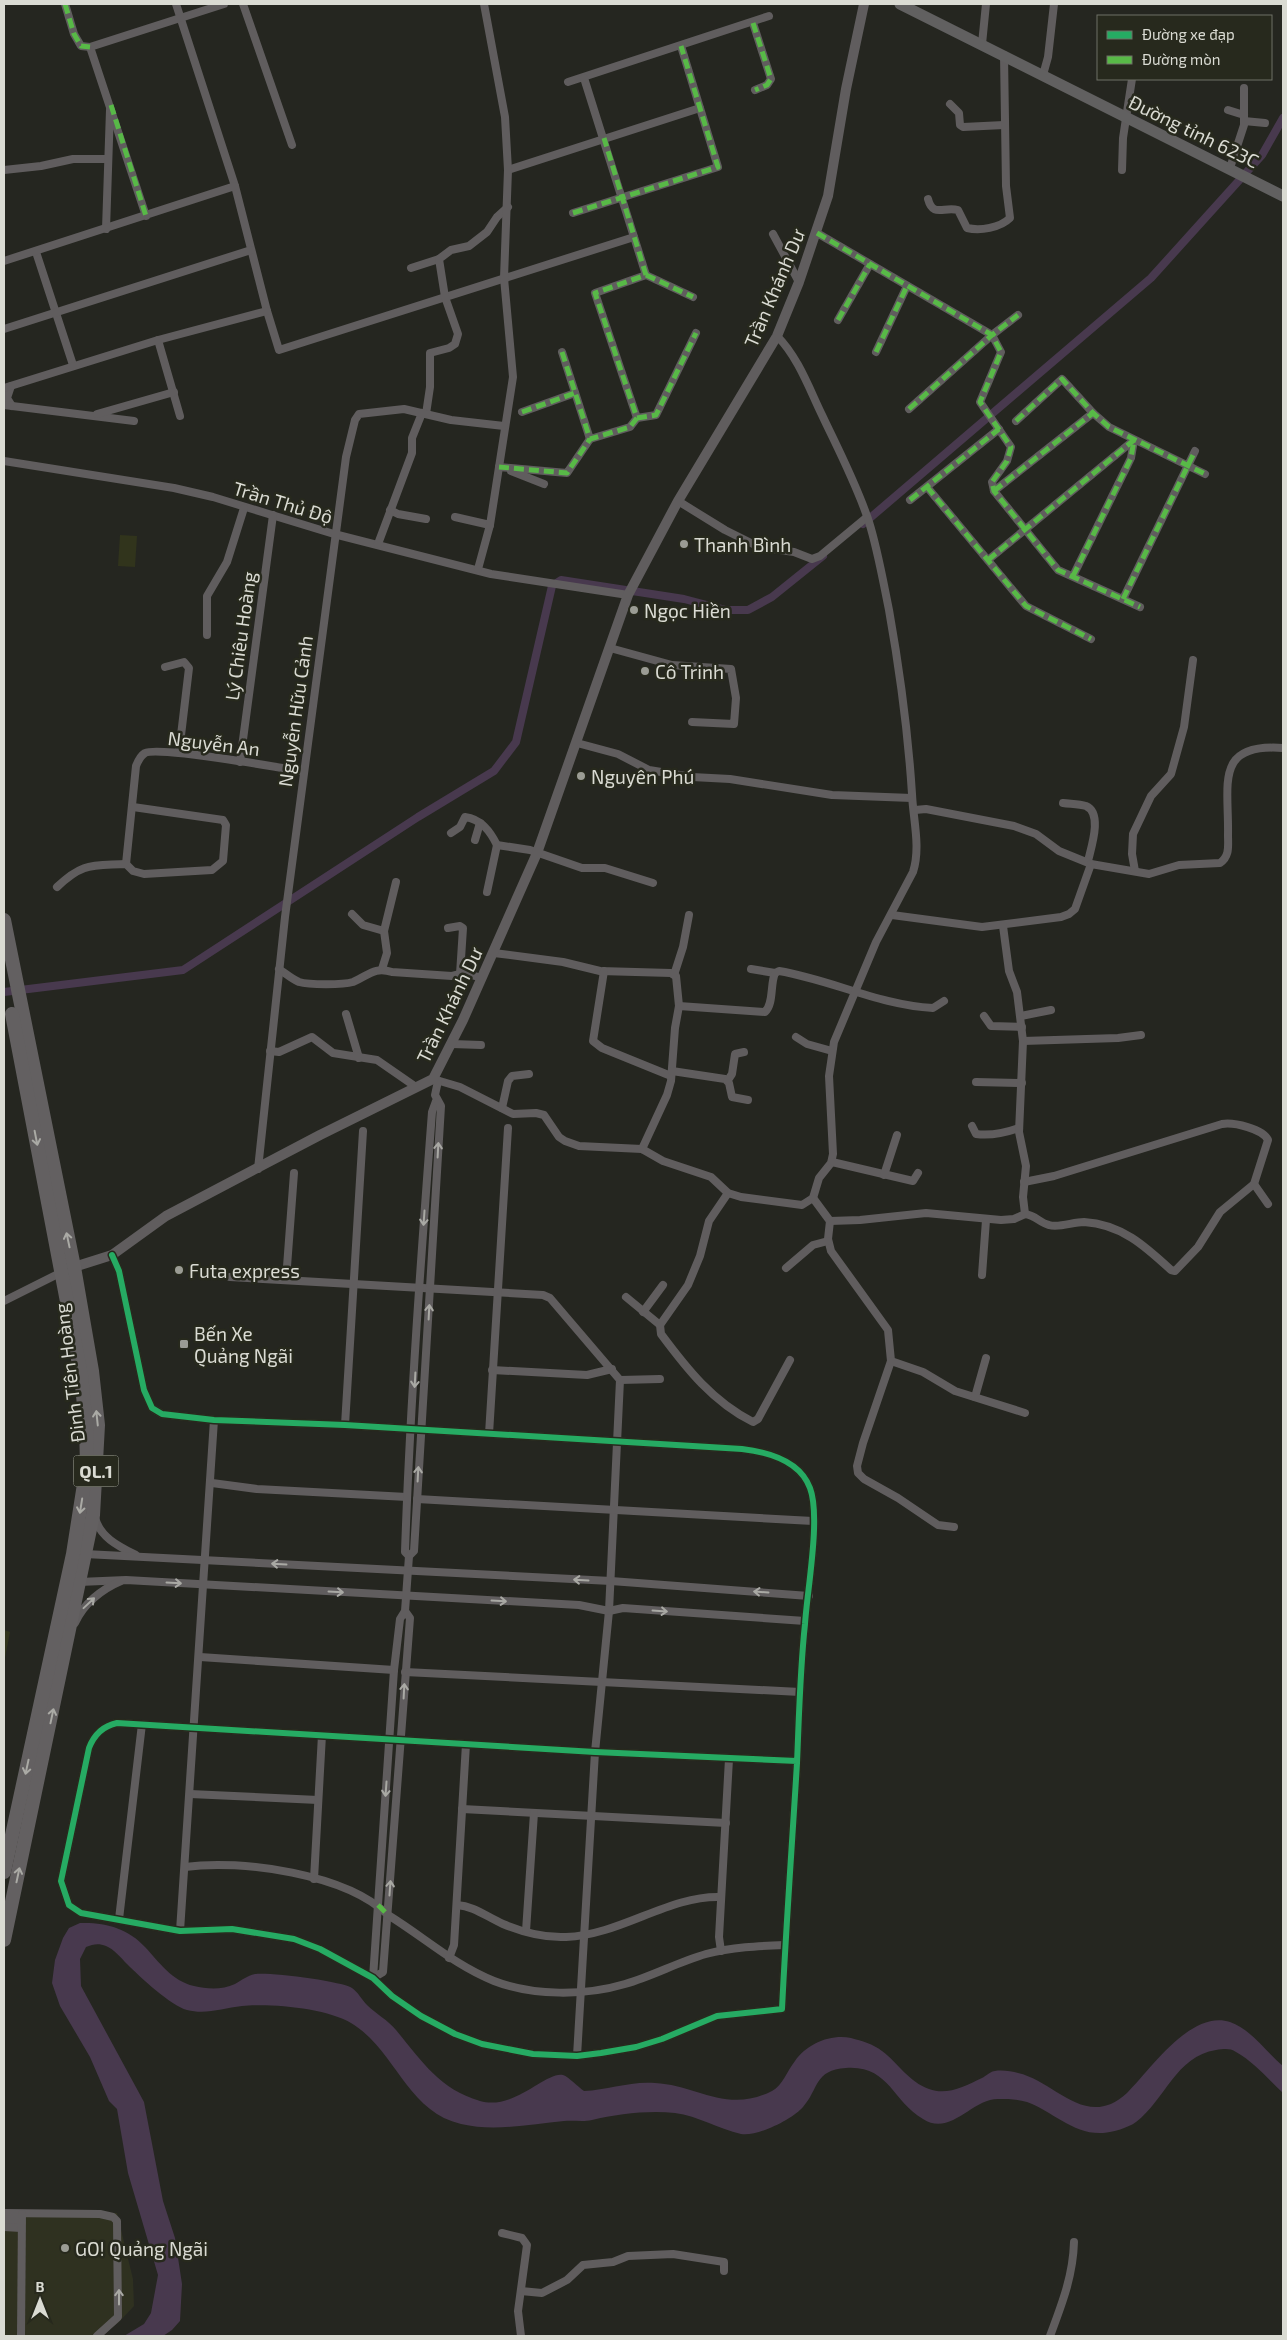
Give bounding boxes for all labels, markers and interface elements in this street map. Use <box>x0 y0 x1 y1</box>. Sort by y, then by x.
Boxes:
legend <box>1097 15 1272 80</box>
text: Đường xe đạp <box>1142 25 1235 43</box>
text: Đường mòn <box>1142 50 1220 68</box>
street label: Đường tỉnh 623C <box>1125 90 1263 172</box>
street label: Trần Khánh Dư <box>739 225 809 350</box>
street label: Trần Thủ Độ <box>230 476 336 528</box>
place label: Thanh Bình <box>694 533 791 556</box>
marker: Thanh Bình <box>678 538 690 550</box>
street label: Lý Chiêu Hoàng <box>220 570 260 702</box>
place label: Ngọc Hiền <box>644 599 731 622</box>
marker: Ngọc Hiền <box>628 604 640 616</box>
street label: Nguyễn Hữu Cảnh <box>273 634 317 788</box>
place label: Cô Trinh <box>655 660 724 683</box>
marker: Cô Trinh <box>639 665 651 677</box>
street label: Nguyễn An <box>167 726 261 760</box>
place label: Nguyên Phú <box>591 765 694 788</box>
marker: Nguyên Phú <box>575 770 587 782</box>
street label: Trần Khánh Dư <box>411 943 487 1066</box>
one-way arrow <box>32 1130 42 1146</box>
one-way arrow <box>434 1142 443 1158</box>
one-way arrow <box>420 1210 429 1226</box>
one-way arrow <box>63 1233 73 1249</box>
place label: Futa express <box>189 1259 300 1282</box>
marker: Futa express <box>173 1264 185 1276</box>
street label: Đinh Tiên Hoàng <box>49 1302 89 1444</box>
one-way arrow <box>424 1304 433 1320</box>
place label: Bến Xe Quảng Ngãi <box>194 1322 293 1367</box>
marker: Bến Xe Quảng Ngãi <box>178 1338 190 1350</box>
one-way arrow <box>410 1372 419 1388</box>
one-way arrow <box>92 1410 102 1426</box>
road number: QL.1 <box>74 1455 118 1486</box>
one-way arrow <box>414 1466 423 1482</box>
one-way arrow <box>75 1497 85 1513</box>
one-way arrow <box>271 1559 287 1568</box>
one-way arrow <box>573 1575 589 1584</box>
one-way arrow <box>166 1578 182 1587</box>
one-way arrow <box>328 1587 344 1596</box>
one-way arrow <box>753 1588 769 1597</box>
one-way arrow <box>490 1596 506 1605</box>
one-way arrow <box>83 1597 96 1609</box>
one-way arrow <box>652 1606 668 1616</box>
one-way arrow <box>399 1683 408 1699</box>
one-way arrow <box>47 1708 57 1724</box>
one-way arrow <box>21 1759 31 1775</box>
one-way arrow <box>381 1780 391 1796</box>
one-way arrow <box>13 1867 23 1883</box>
one-way arrow <box>386 1881 395 1897</box>
place label: GO! Quảng Ngãi <box>75 2237 208 2260</box>
marker: GO! Quảng Ngãi <box>59 2242 71 2254</box>
north arrow <box>15 2275 65 2325</box>
text: B <box>36 2278 45 2295</box>
one-way arrow <box>114 2289 124 2306</box>

